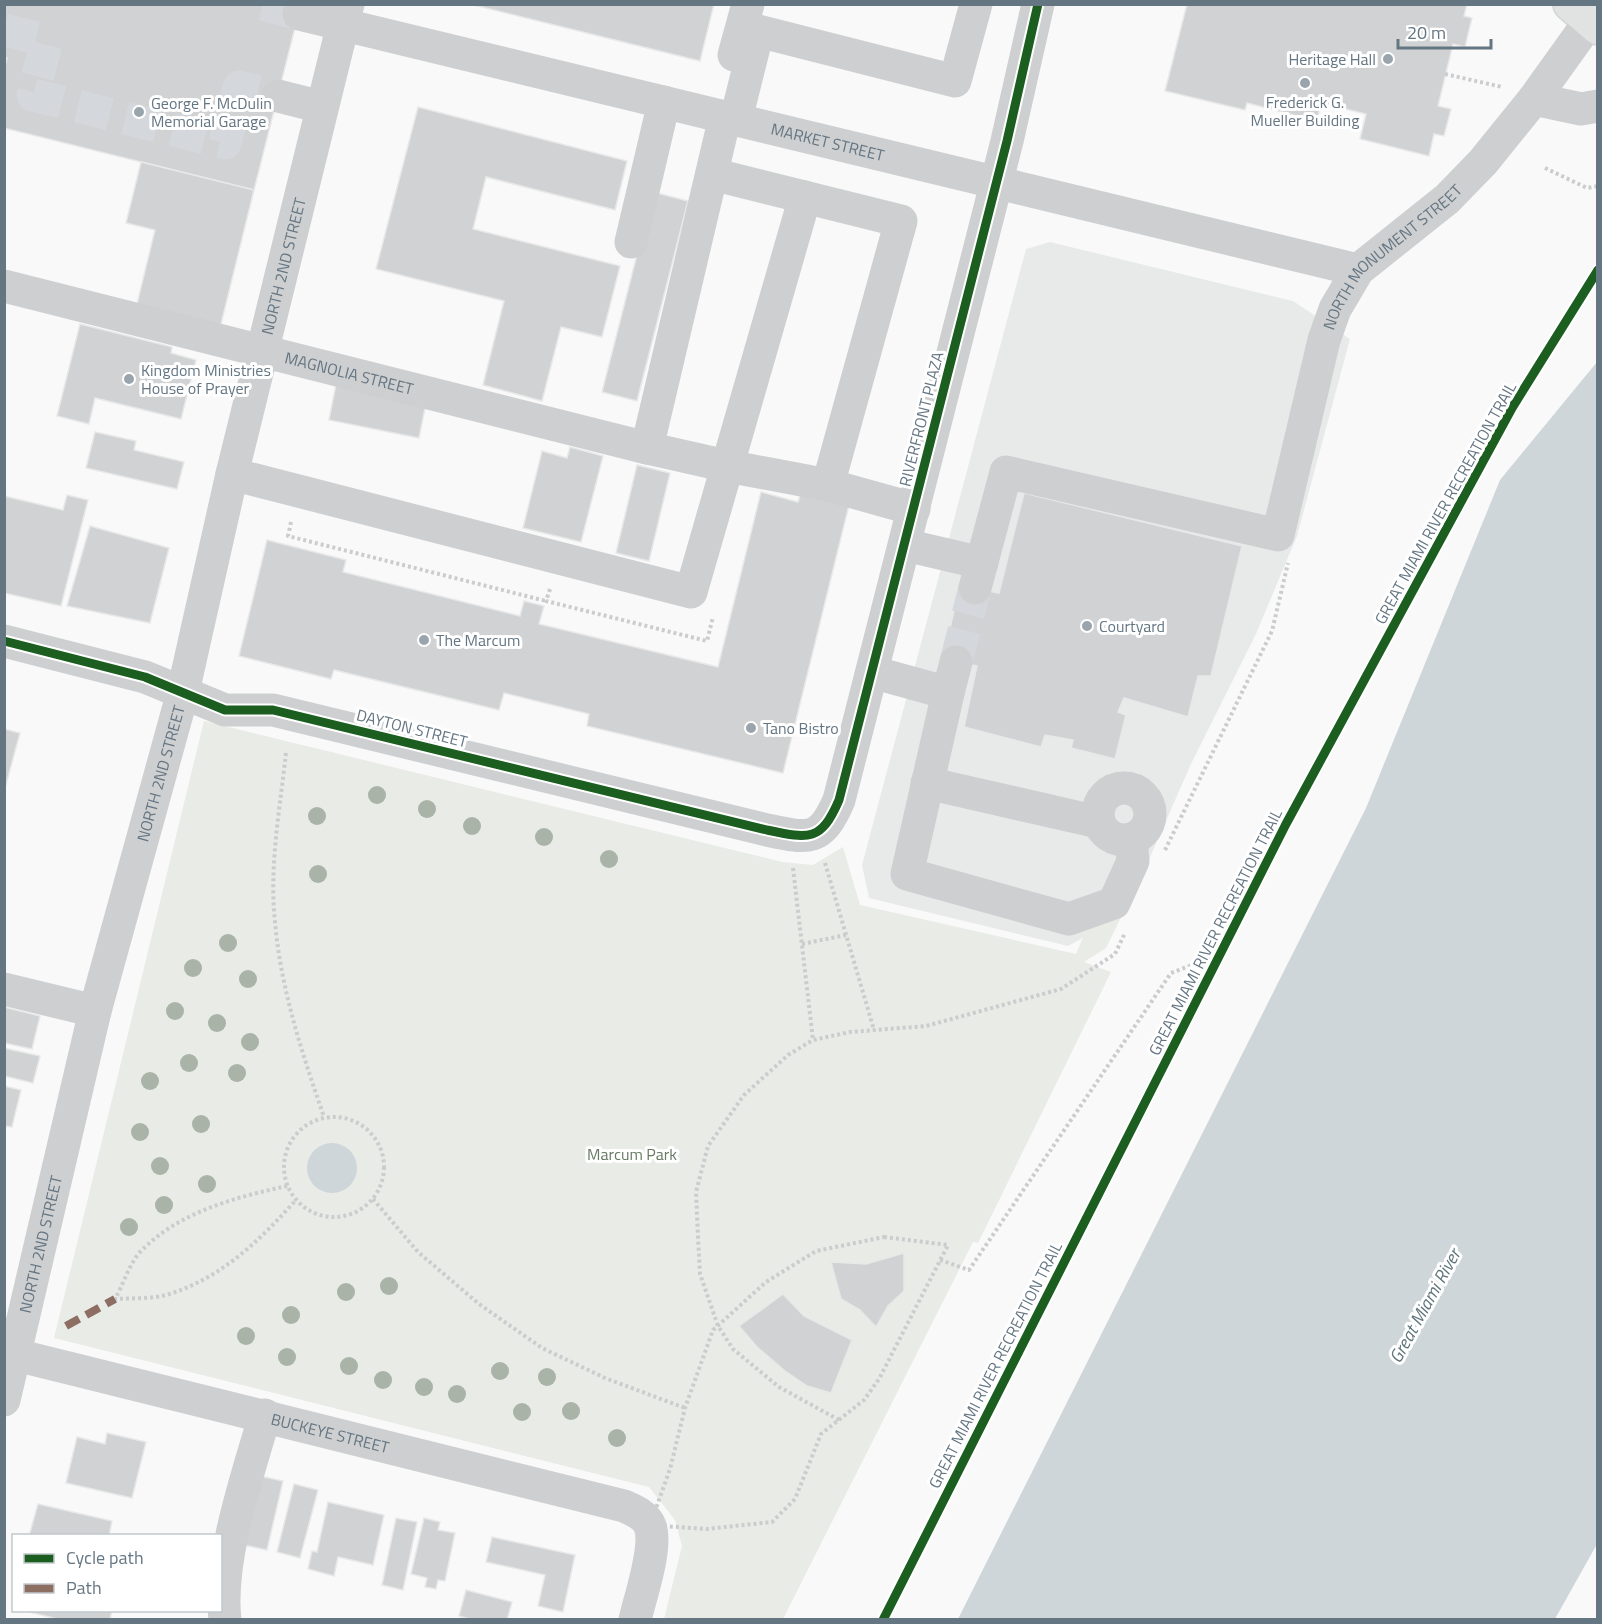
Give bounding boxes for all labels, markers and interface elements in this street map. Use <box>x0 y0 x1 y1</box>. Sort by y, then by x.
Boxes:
scale bar <box>1398 12 1491 50</box>
text: 20 m <box>1407 19 1446 46</box>
place label: Heritage Hall <box>1288 47 1376 71</box>
marker: Heritage Hall <box>1381 52 1395 66</box>
marker: Frederick G. Mueller Building <box>1298 76 1312 90</box>
place label: Frederick G. Mueller Building <box>1251 90 1359 132</box>
place label: George F. McDulin Memorial Garage <box>151 91 272 133</box>
marker: George F. McDulin Memorial Garage <box>132 105 146 119</box>
street label: MARKET STREET <box>769 117 887 167</box>
street label: NORTH MONUMENT STREET <box>1317 178 1468 333</box>
street label: NORTH 2ND STREET <box>255 194 312 337</box>
street label: MAGNOLIA STREET <box>282 345 417 401</box>
street label: RIVERFRONT PLAZA <box>893 349 949 489</box>
place label: Kingdom Ministries House of Prayer <box>141 358 271 400</box>
marker: Kingdom Ministries House of Prayer <box>122 372 136 386</box>
street label: GREAT MIAMI RIVER RECREATION TRAIL <box>1368 377 1522 629</box>
place label: Courtyard <box>1099 614 1165 638</box>
marker: Courtyard <box>1080 619 1094 633</box>
place label: The Marcum <box>436 628 520 652</box>
marker: The Marcum <box>417 633 431 647</box>
street label: NORTH 2ND STREET <box>130 702 191 844</box>
street label: DAYTON STREET <box>354 703 471 754</box>
place label: Tano Bistro <box>763 716 839 740</box>
marker: Tano Bistro <box>744 721 758 735</box>
street label: GREAT MIAMI RIVER RECREATION TRAIL <box>1142 804 1288 1059</box>
park label: Marcum Park <box>587 1142 677 1166</box>
street label: NORTH 2ND STREET <box>13 1172 68 1315</box>
street label: GREAT MIAMI RIVER RECREATION TRAIL <box>922 1237 1068 1492</box>
water label: Great Miami River <box>1382 1242 1468 1368</box>
street label: BUCKEYE STREET <box>268 1407 392 1459</box>
legend <box>12 1534 222 1612</box>
text: Cycle path <box>66 1544 144 1571</box>
text: Path <box>66 1574 102 1601</box>

